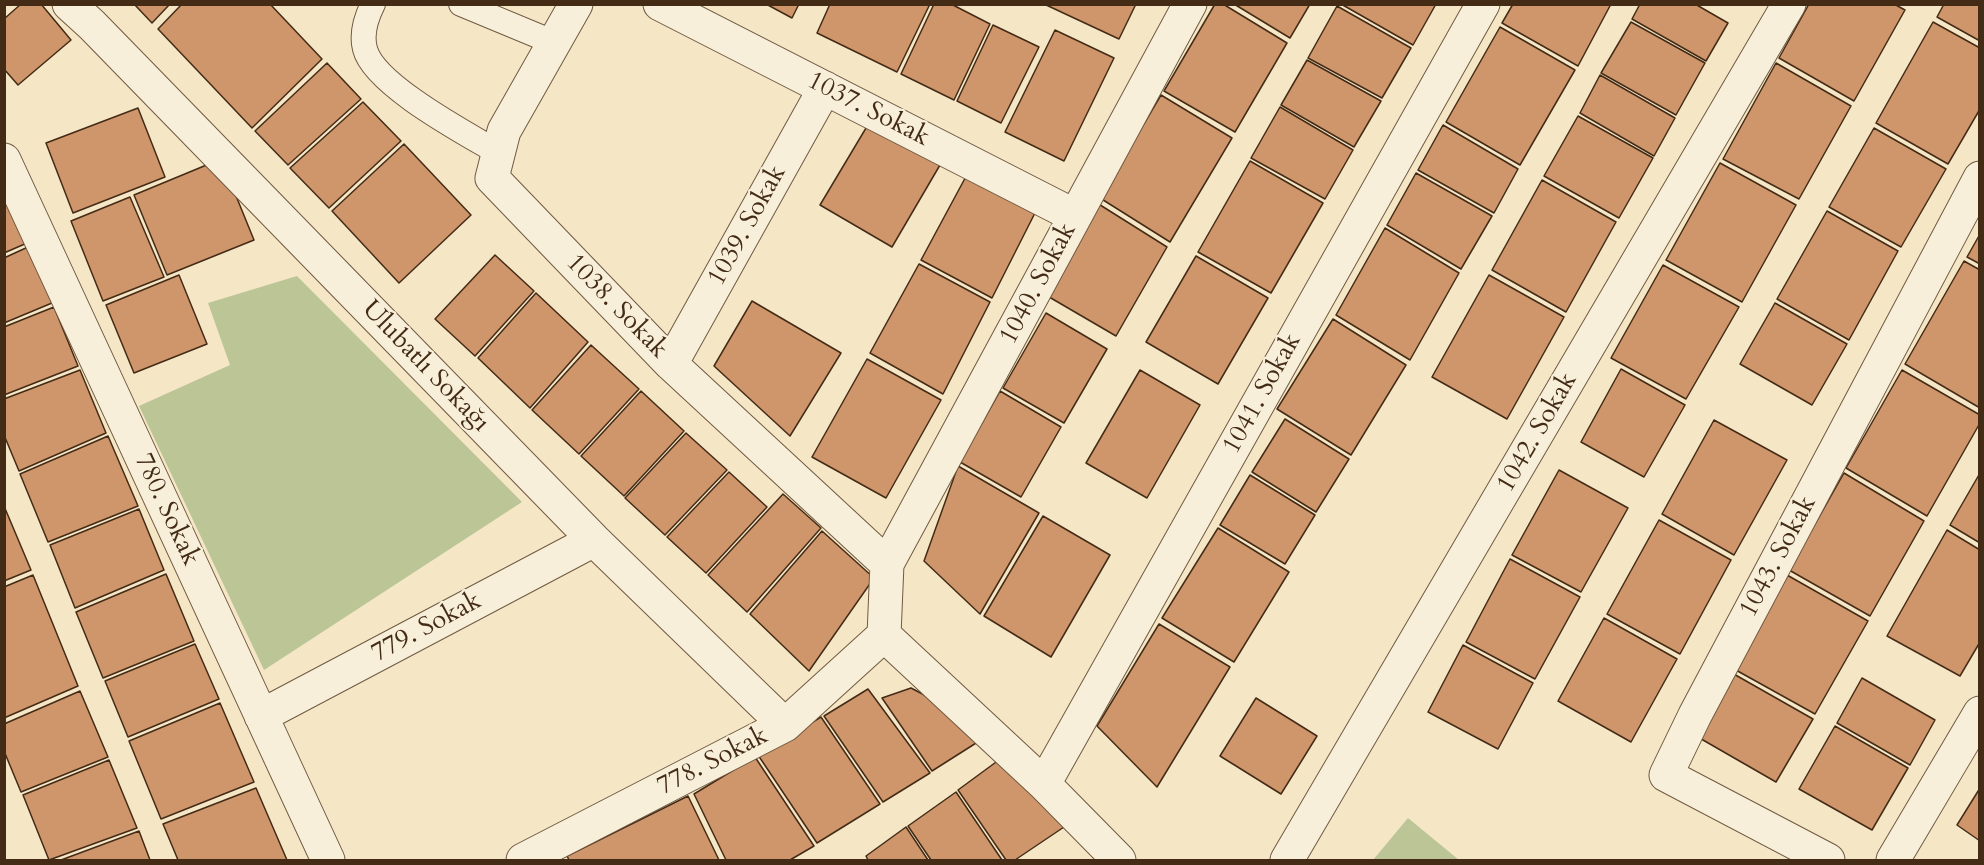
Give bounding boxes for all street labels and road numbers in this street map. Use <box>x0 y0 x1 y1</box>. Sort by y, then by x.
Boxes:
street label: 1037. Sokak <box>802 66 934 154</box>
street label: 1039. Sokak <box>702 160 794 292</box>
street label: 1040. Sokak <box>994 218 1084 350</box>
street label: 1038. Sokak <box>559 248 673 366</box>
street label: Ulubatlı Sokağı <box>355 295 495 439</box>
street label: 1041. Sokak <box>1217 328 1309 460</box>
street label: 1042. Sokak <box>1491 368 1585 498</box>
street label: 780. Sokak <box>127 449 205 571</box>
street label: 1043. Sokak <box>1734 491 1824 623</box>
street label: 779. Sokak <box>367 586 487 670</box>
street label: 778. Sokak <box>653 721 773 803</box>

